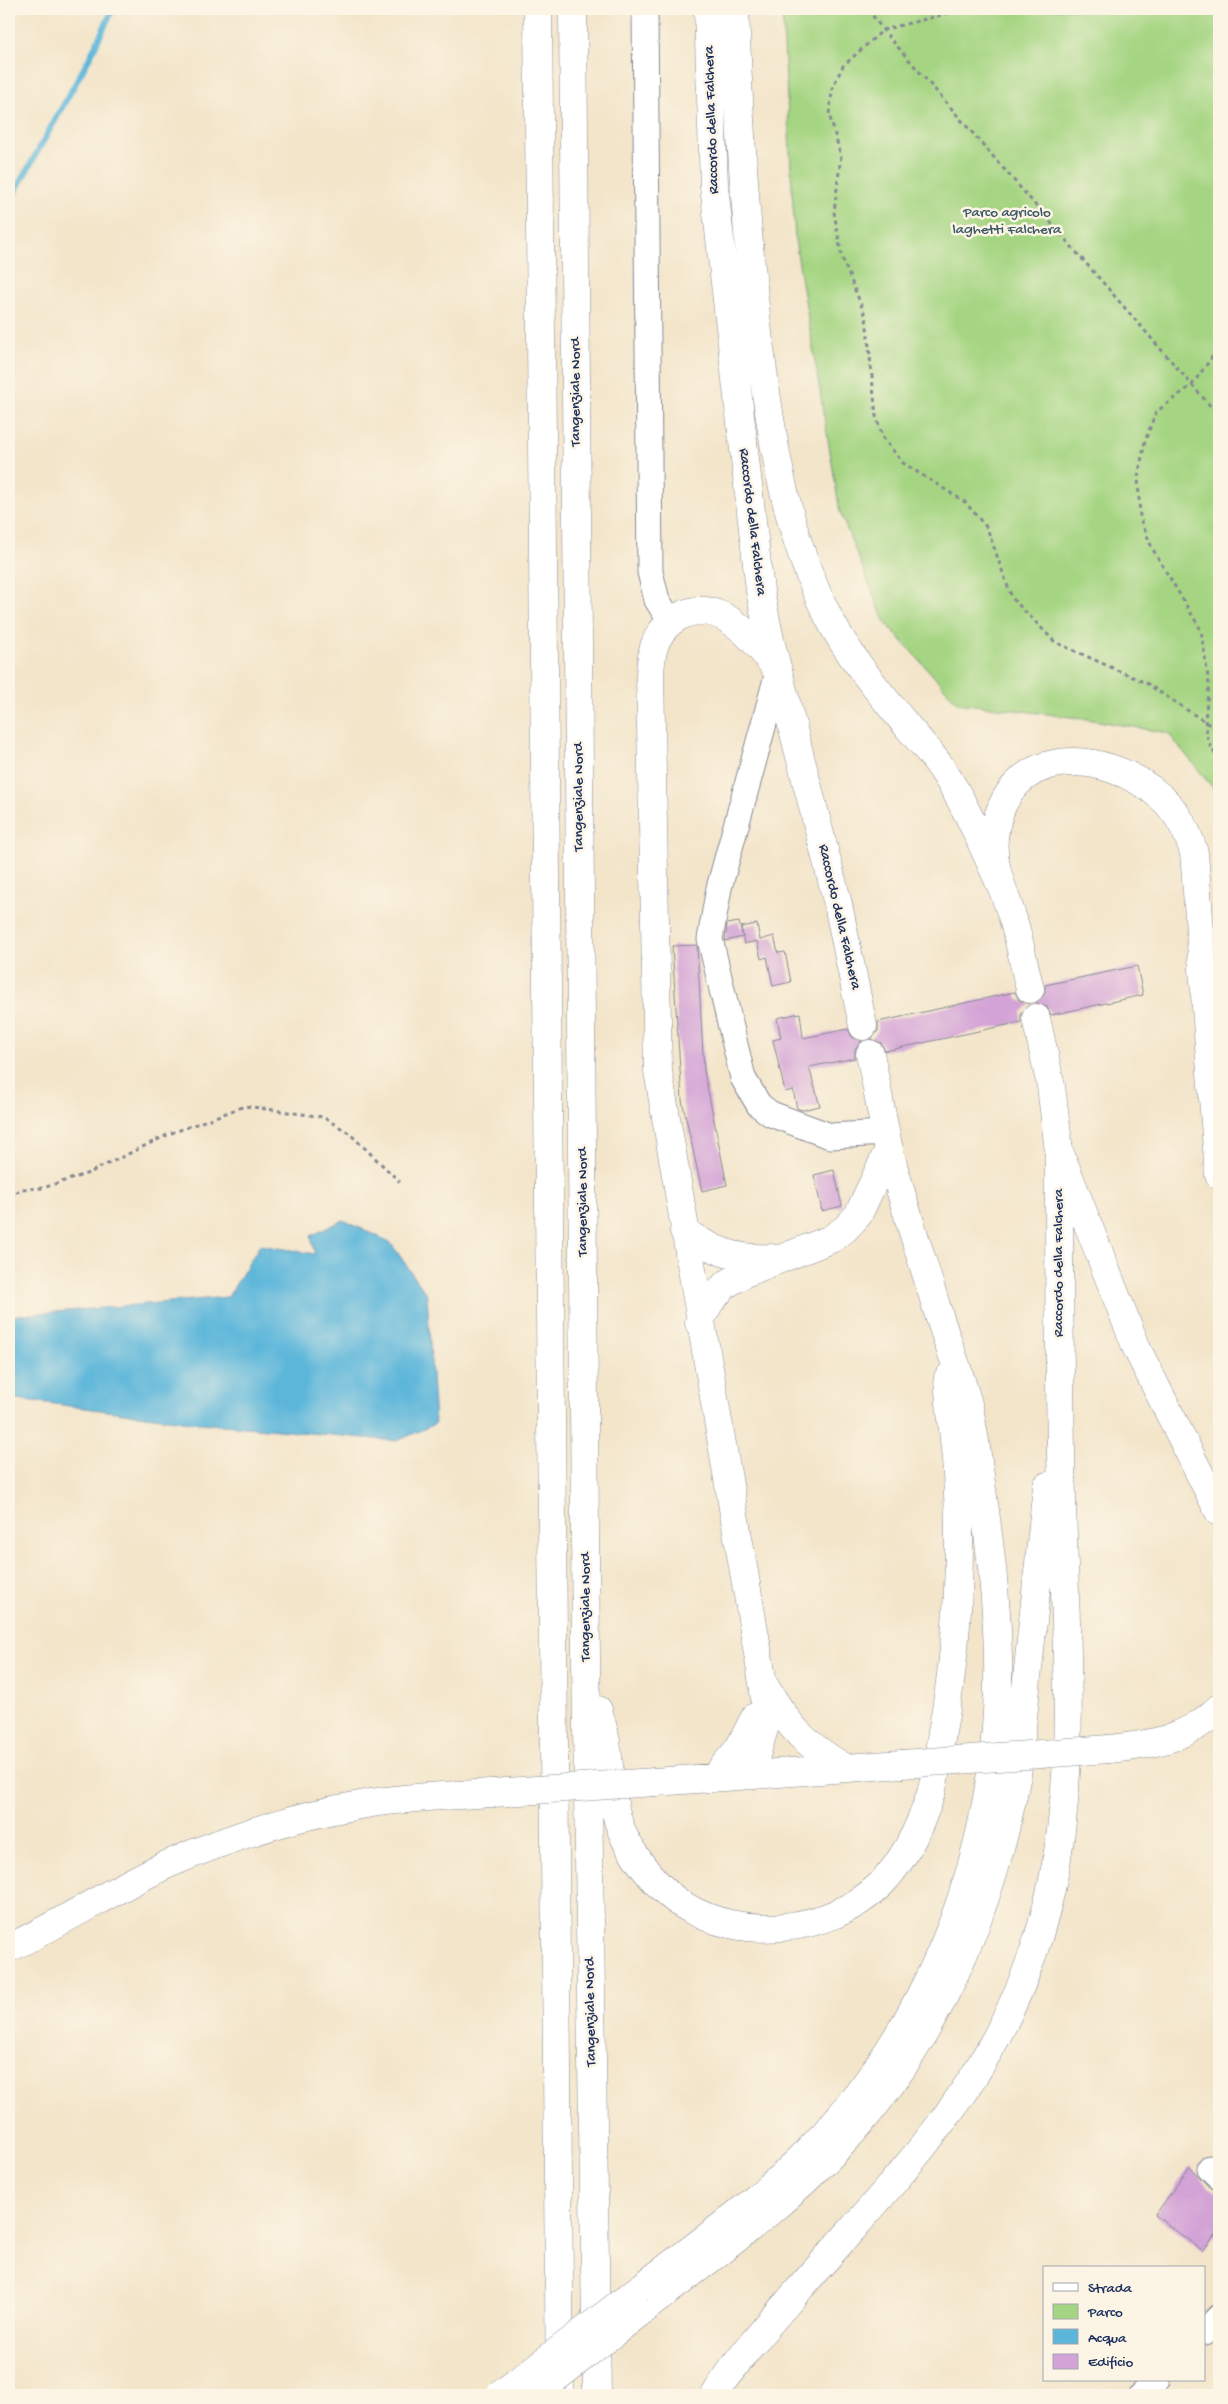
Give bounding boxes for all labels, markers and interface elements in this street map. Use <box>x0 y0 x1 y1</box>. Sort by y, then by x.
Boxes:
street label: Raccordo della Falchera <box>700 45 724 195</box>
park label: Parco agricolo laghetti Falchera <box>953 204 1062 239</box>
street label: Tangenziale Nord <box>567 336 585 448</box>
street label: Raccordo della Falchera <box>734 447 770 597</box>
street label: Tangenziale Nord <box>570 741 588 853</box>
street label: Raccordo della Falchera <box>814 843 865 992</box>
street label: Tangenziale Nord <box>574 1146 592 1258</box>
street label: Raccordo della Falchera <box>1050 1188 1068 1337</box>
street label: Tangenziale Nord <box>577 1551 595 1663</box>
street label: Tangenziale Nord <box>581 1956 601 2068</box>
legend <box>1043 2266 1206 2382</box>
text: Strada <box>1088 2280 1133 2298</box>
text: Parco <box>1087 2304 1123 2322</box>
text: Acqua <box>1088 2330 1127 2348</box>
text: Edificio <box>1088 2354 1134 2372</box>

